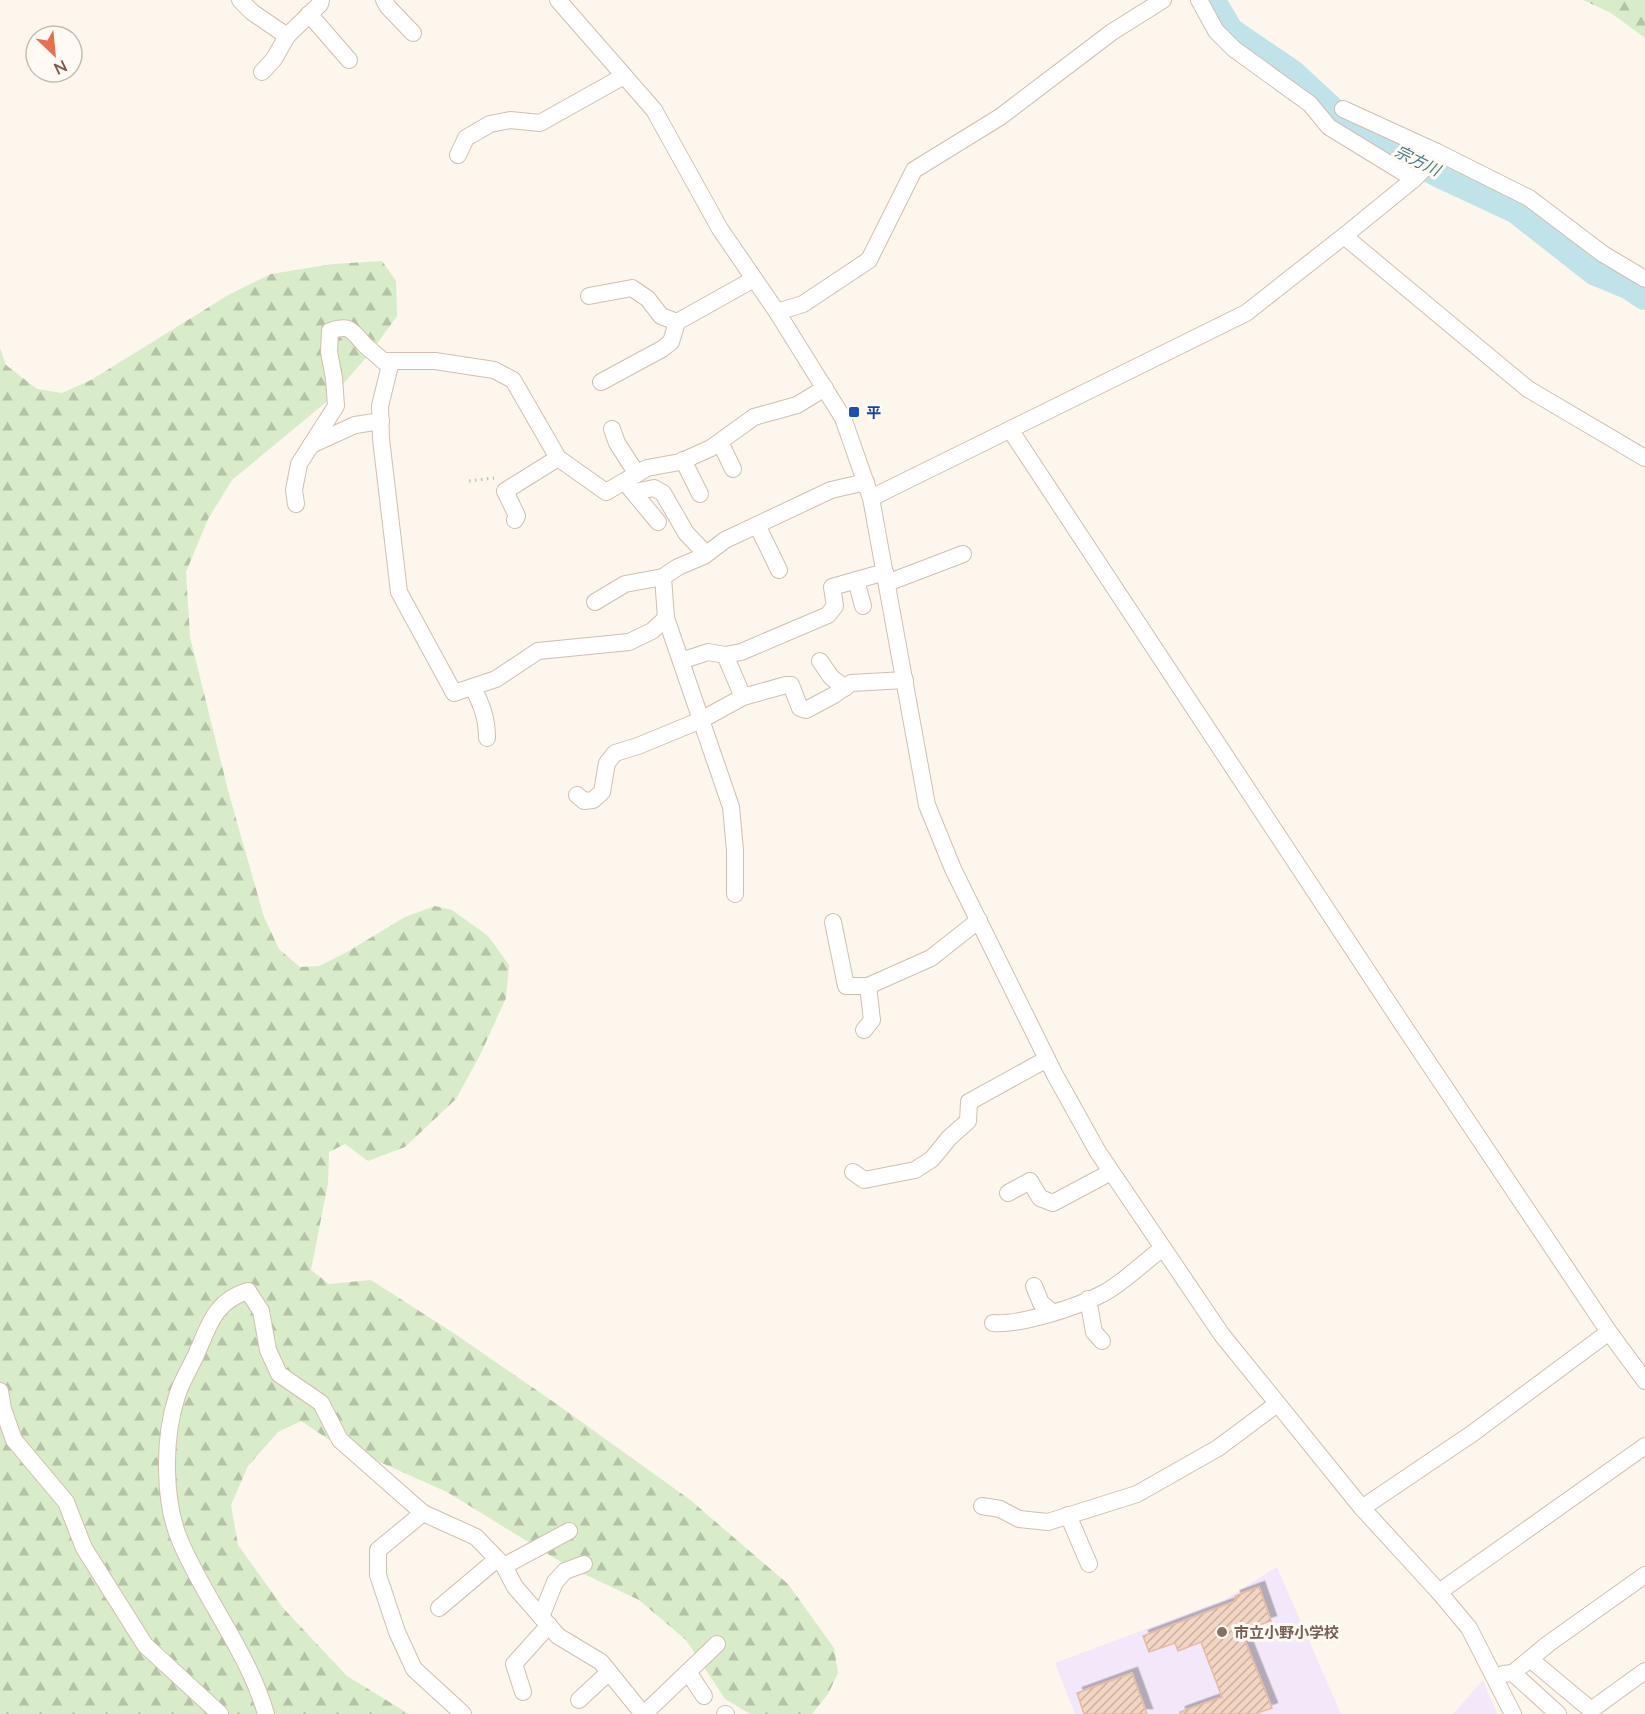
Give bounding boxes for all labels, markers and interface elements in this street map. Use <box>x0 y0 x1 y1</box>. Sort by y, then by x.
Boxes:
north arrow <box>24 24 84 84</box>
text: N <box>51 57 70 79</box>
water label: 宗方川 <box>1392 141 1446 180</box>
place label: 平 <box>866 403 881 421</box>
marker: 平 <box>847 405 861 419</box>
place label: 市立小野小学校 <box>1234 1623 1339 1641</box>
marker: 市立小野小学校 <box>1215 1625 1229 1639</box>

